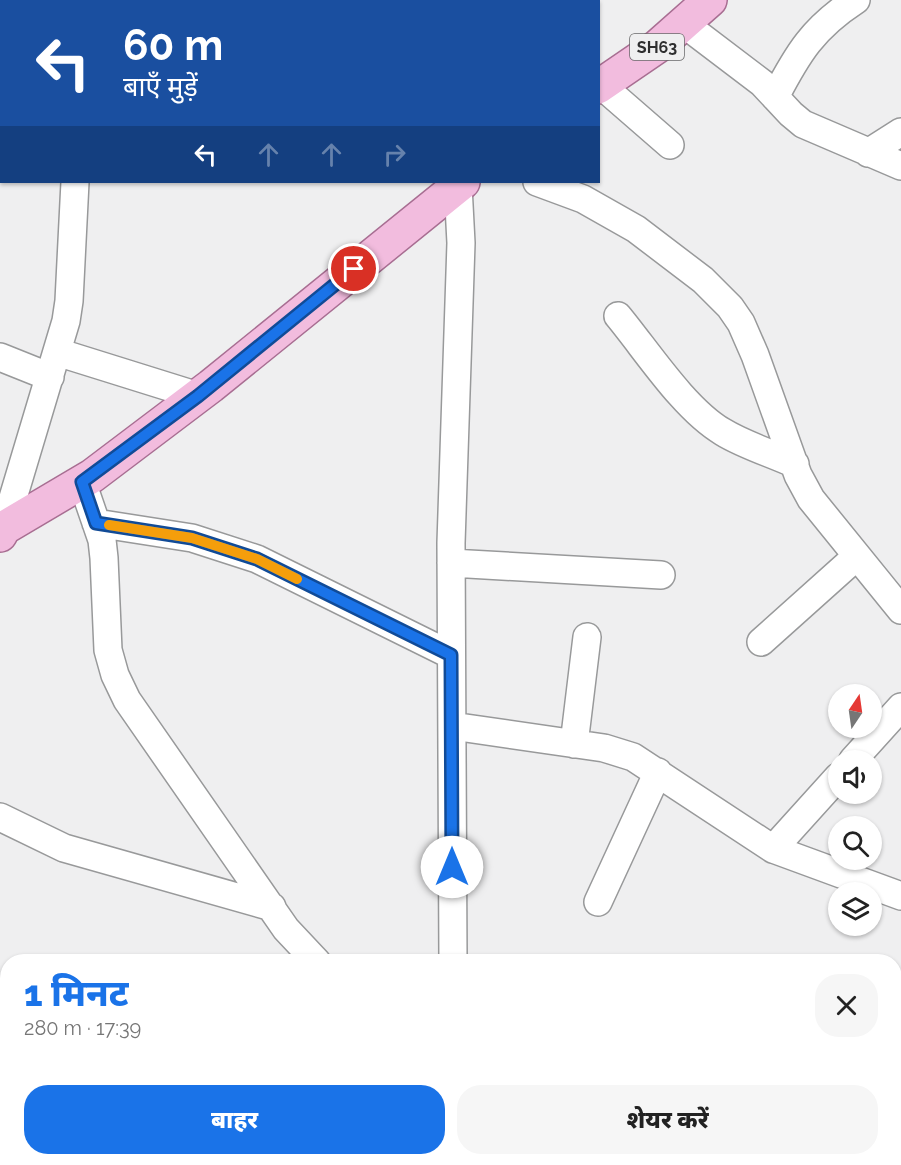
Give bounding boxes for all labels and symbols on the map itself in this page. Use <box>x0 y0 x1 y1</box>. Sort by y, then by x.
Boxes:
road number: SH63 <box>630 34 684 60</box>
pin <box>328 243 379 294</box>
north arrow <box>828 684 882 738</box>
position arrow <box>420 835 484 899</box>

